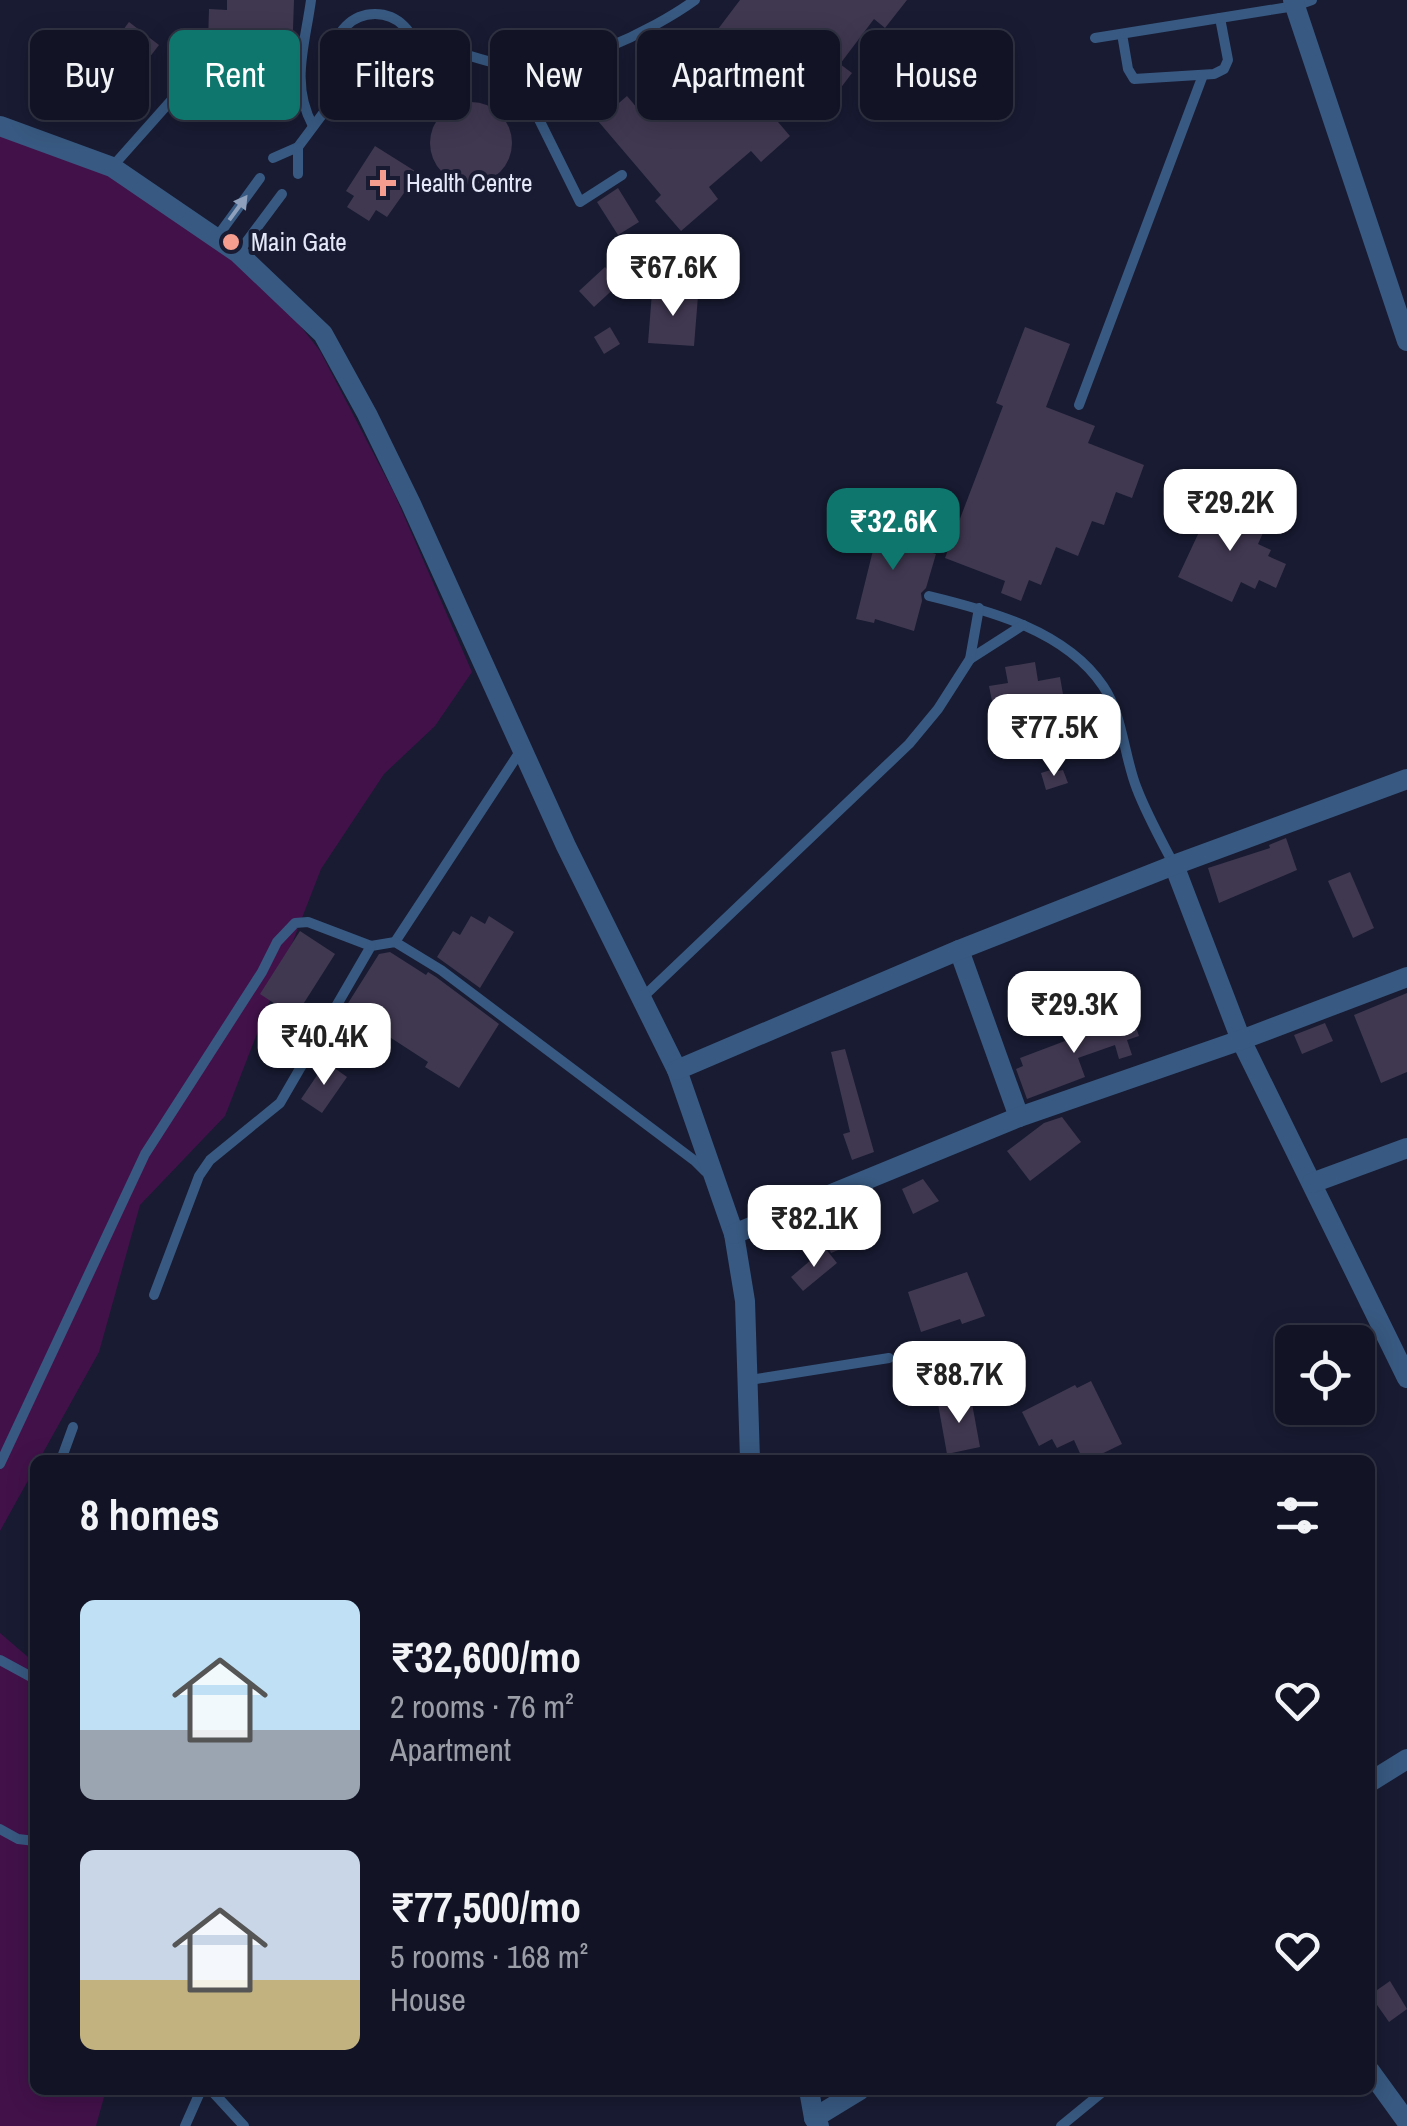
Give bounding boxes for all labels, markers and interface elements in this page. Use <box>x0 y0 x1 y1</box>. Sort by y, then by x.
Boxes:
chip: Buy <box>30 30 149 120</box>
chip: Rent <box>169 30 300 120</box>
chip: Filters <box>320 30 470 120</box>
chip: New <box>490 30 617 120</box>
chip: Apartment <box>637 30 840 120</box>
chip: House <box>860 30 1013 120</box>
place label: Health Centre <box>406 166 532 200</box>
marker: Health Centre <box>370 170 396 196</box>
one-way arrow <box>228 194 248 221</box>
place label: Main Gate <box>251 225 347 259</box>
marker: Main Gate <box>220 231 242 253</box>
pin: ₹67.6K <box>592 234 754 319</box>
text: ₹67.6K <box>629 245 717 288</box>
pin: ₹29.2K <box>1149 469 1311 554</box>
text: ₹29.2K <box>1186 480 1274 523</box>
pin: ₹32.6K <box>812 488 974 573</box>
text: ₹32.6K <box>849 499 937 542</box>
pin: ₹77.5K <box>973 694 1135 779</box>
text: ₹77.5K <box>1010 705 1098 748</box>
pin: ₹29.3K <box>993 971 1155 1056</box>
text: ₹29.3K <box>1030 982 1118 1025</box>
pin: ₹40.4K <box>243 1003 405 1088</box>
text: ₹40.4K <box>280 1014 368 1057</box>
pin: ₹82.1K <box>733 1185 895 1270</box>
text: ₹82.1K <box>770 1196 858 1239</box>
map controls <box>1275 1325 1375 1425</box>
button: locate <box>1275 1325 1375 1425</box>
pin: ₹88.7K <box>878 1341 1040 1426</box>
text: ₹88.7K <box>915 1352 1003 1395</box>
text: 8 homes <box>80 1487 220 1543</box>
icon: filters <box>1270 1488 1325 1543</box>
text: ₹32,600/mo <box>390 1629 581 1685</box>
icon: home <box>160 1640 280 1760</box>
icon: heart <box>1270 1673 1325 1728</box>
text: 2 rooms · 76 m² <box>390 1685 574 1728</box>
text: Apartment <box>390 1728 511 1771</box>
text: ₹77,500/mo <box>390 1879 581 1935</box>
icon: home <box>160 1890 280 2010</box>
icon: heart <box>1270 1923 1325 1978</box>
text: 5 rooms · 168 m² <box>390 1935 588 1978</box>
text: House <box>390 1978 466 2021</box>

